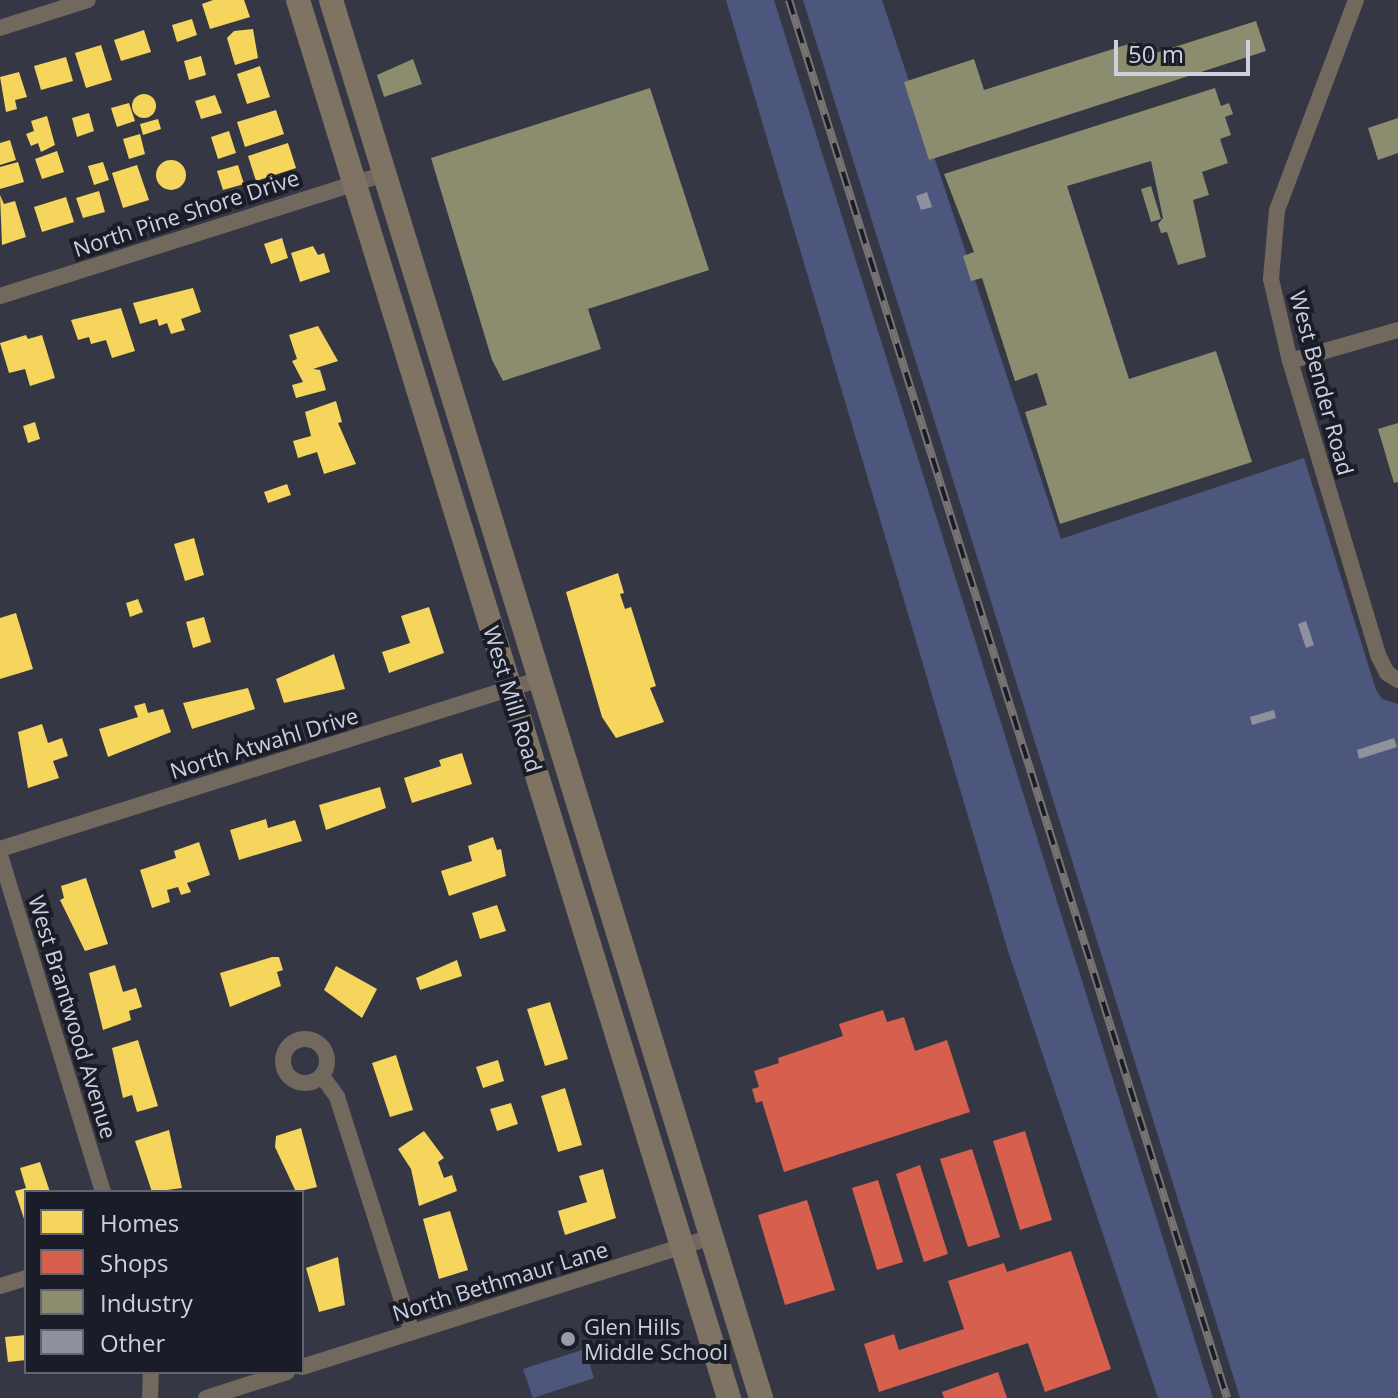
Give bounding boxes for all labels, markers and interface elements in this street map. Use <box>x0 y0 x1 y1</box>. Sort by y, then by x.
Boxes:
scale bar <box>1118 24 1254 74</box>
text: 50 m <box>1128 37 1184 70</box>
street label: North Pine Shore Drive <box>70 164 302 262</box>
street label: West Bender Road <box>1285 288 1359 478</box>
street label: West Mill Road <box>478 623 548 775</box>
street label: North Atwahl Drive <box>167 702 361 784</box>
street label: West Brantwood Avenue <box>23 892 123 1142</box>
legend <box>24 1190 304 1374</box>
text: Homes <box>100 1206 179 1239</box>
street label: North Bethmaur Lane <box>389 1236 611 1326</box>
text: Shops <box>100 1246 168 1279</box>
text: Industry <box>100 1286 193 1319</box>
place label: Glen Hills Middle School <box>584 1313 728 1364</box>
text: Other <box>100 1326 165 1359</box>
marker: Glen Hills Middle School <box>559 1330 577 1348</box>

